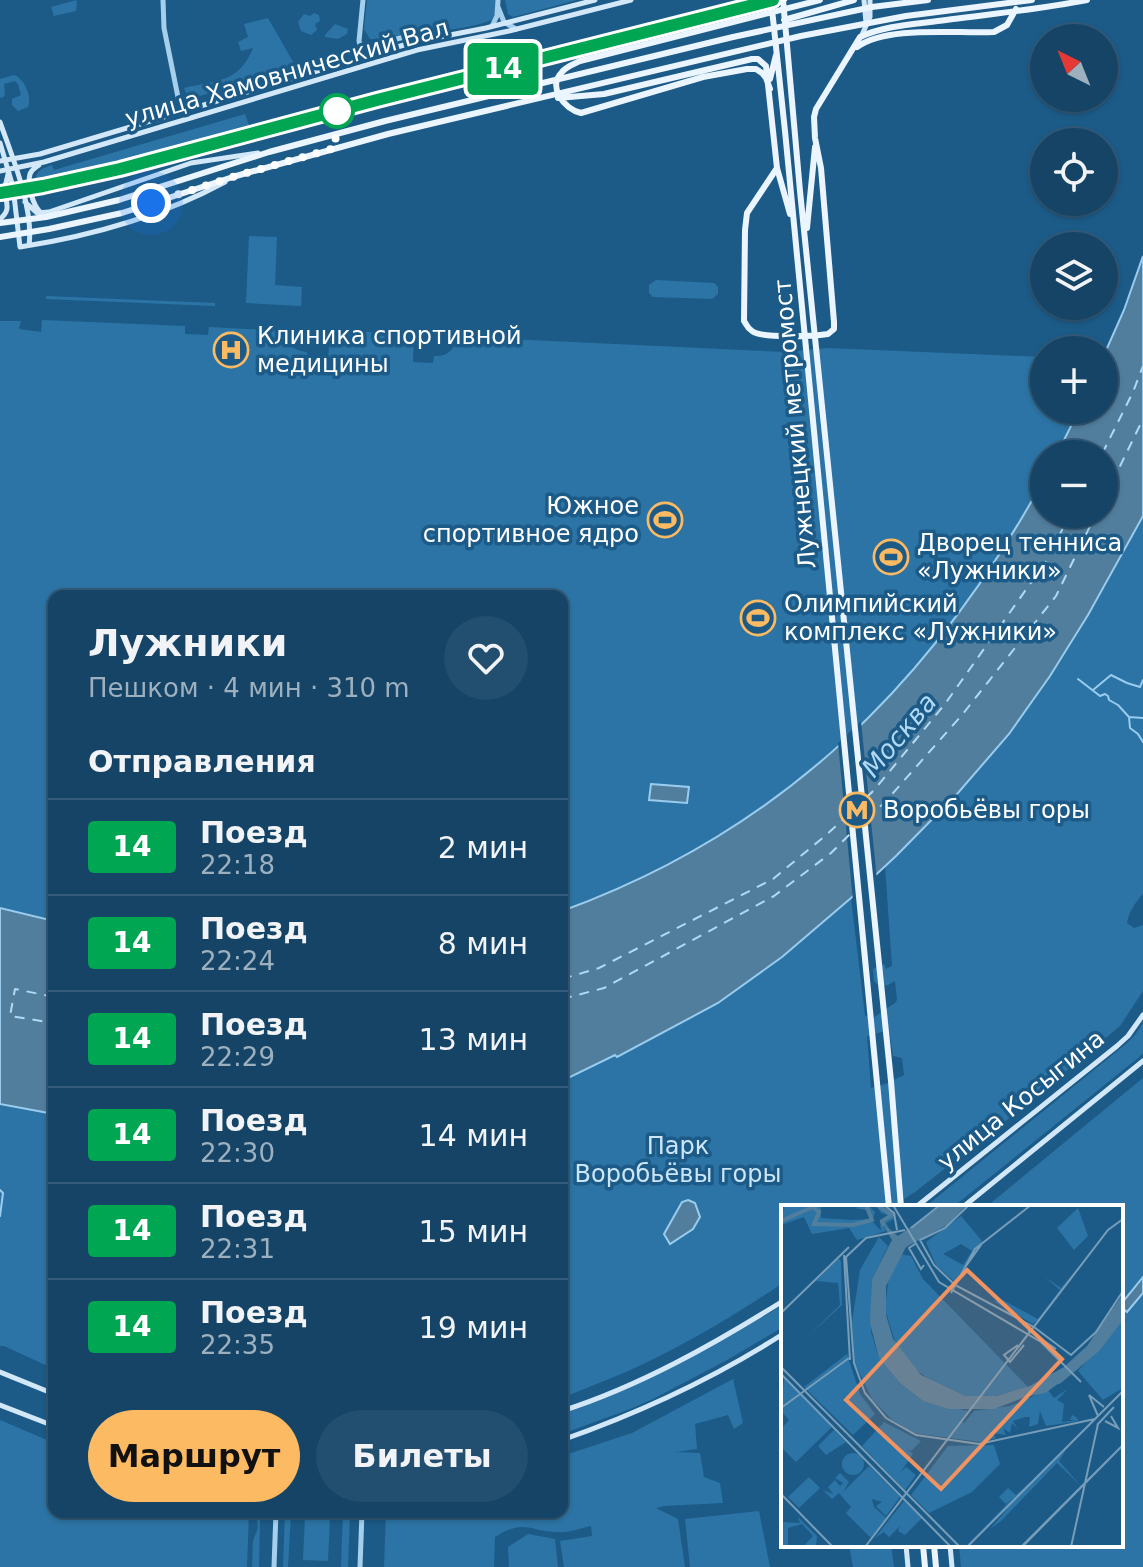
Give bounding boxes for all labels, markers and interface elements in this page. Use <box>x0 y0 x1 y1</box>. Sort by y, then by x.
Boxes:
street label: улица Хамовнический Вал <box>122 13 452 133</box>
north arrow <box>1030 24 1118 112</box>
map controls <box>1030 24 1118 528</box>
line badge: 14 <box>467 43 539 95</box>
text: 14 <box>484 52 522 85</box>
unlabelled marker <box>320 94 354 128</box>
button: locate <box>1030 128 1118 216</box>
your location <box>131 183 171 223</box>
button: layers <box>1030 232 1118 320</box>
street label: Лужнецкий метромост <box>768 278 822 570</box>
place label: Клиника спортивной медицины <box>257 322 522 378</box>
hospital icon: Клиника спортивной медицины <box>212 331 250 369</box>
button: + <box>1030 336 1118 424</box>
button: − <box>1030 440 1118 528</box>
place label: Южное спортивное ядро <box>423 492 639 548</box>
sports icon: Южное спортивное ядро <box>646 501 684 539</box>
place label: Дворец тенниса «Лужники» <box>917 529 1122 585</box>
sports icon: Дворец тенниса «Лужники» <box>872 538 910 576</box>
place label: Олимпийский комплекс «Лужники» <box>784 590 1057 646</box>
sports icon: Олимпийский комплекс «Лужники» <box>739 599 777 637</box>
button: heart <box>444 616 528 700</box>
text: Лужники <box>88 621 287 665</box>
text: Пешком · 4 мин · 310 m <box>88 673 410 703</box>
water label: Москва <box>855 687 943 783</box>
text: Отправления <box>88 744 316 779</box>
metro station icon: Воробьёвы горы <box>838 791 876 829</box>
place label: Воробьёвы горы <box>883 796 1090 824</box>
text: Поезд <box>200 815 308 850</box>
text: 14 <box>113 830 151 863</box>
text: 2 мин <box>438 830 528 865</box>
text: 22:18 <box>200 850 275 880</box>
text: Поезд <box>200 911 308 946</box>
text: 14 <box>113 926 151 959</box>
text: 8 мин <box>438 926 528 961</box>
text: 22:24 <box>200 946 275 976</box>
text: Поезд <box>200 1007 308 1042</box>
text: 14 <box>113 1022 151 1055</box>
text: 13 мин <box>419 1022 528 1057</box>
street label: улица Косыгина <box>932 1024 1110 1176</box>
text: 22:29 <box>200 1042 275 1072</box>
text: Поезд <box>200 1103 308 1138</box>
text: 14 <box>113 1118 151 1151</box>
text: 14 мин <box>419 1118 528 1153</box>
park label: Парк Воробьёвы горы <box>575 1132 781 1188</box>
text: 22:30 <box>200 1138 275 1168</box>
text: Поезд <box>200 1199 308 1234</box>
inset map <box>781 1205 1123 1547</box>
text: 14 <box>113 1214 151 1247</box>
text: 15 мин <box>419 1214 528 1249</box>
text: 22:31 <box>200 1234 275 1264</box>
text: Поезд <box>200 1295 308 1330</box>
text: 14 <box>113 1310 151 1343</box>
text: 19 мин <box>419 1310 528 1345</box>
text: 22:35 <box>200 1330 275 1360</box>
button: Маршрут <box>88 1410 300 1502</box>
button: Билеты <box>316 1410 528 1502</box>

